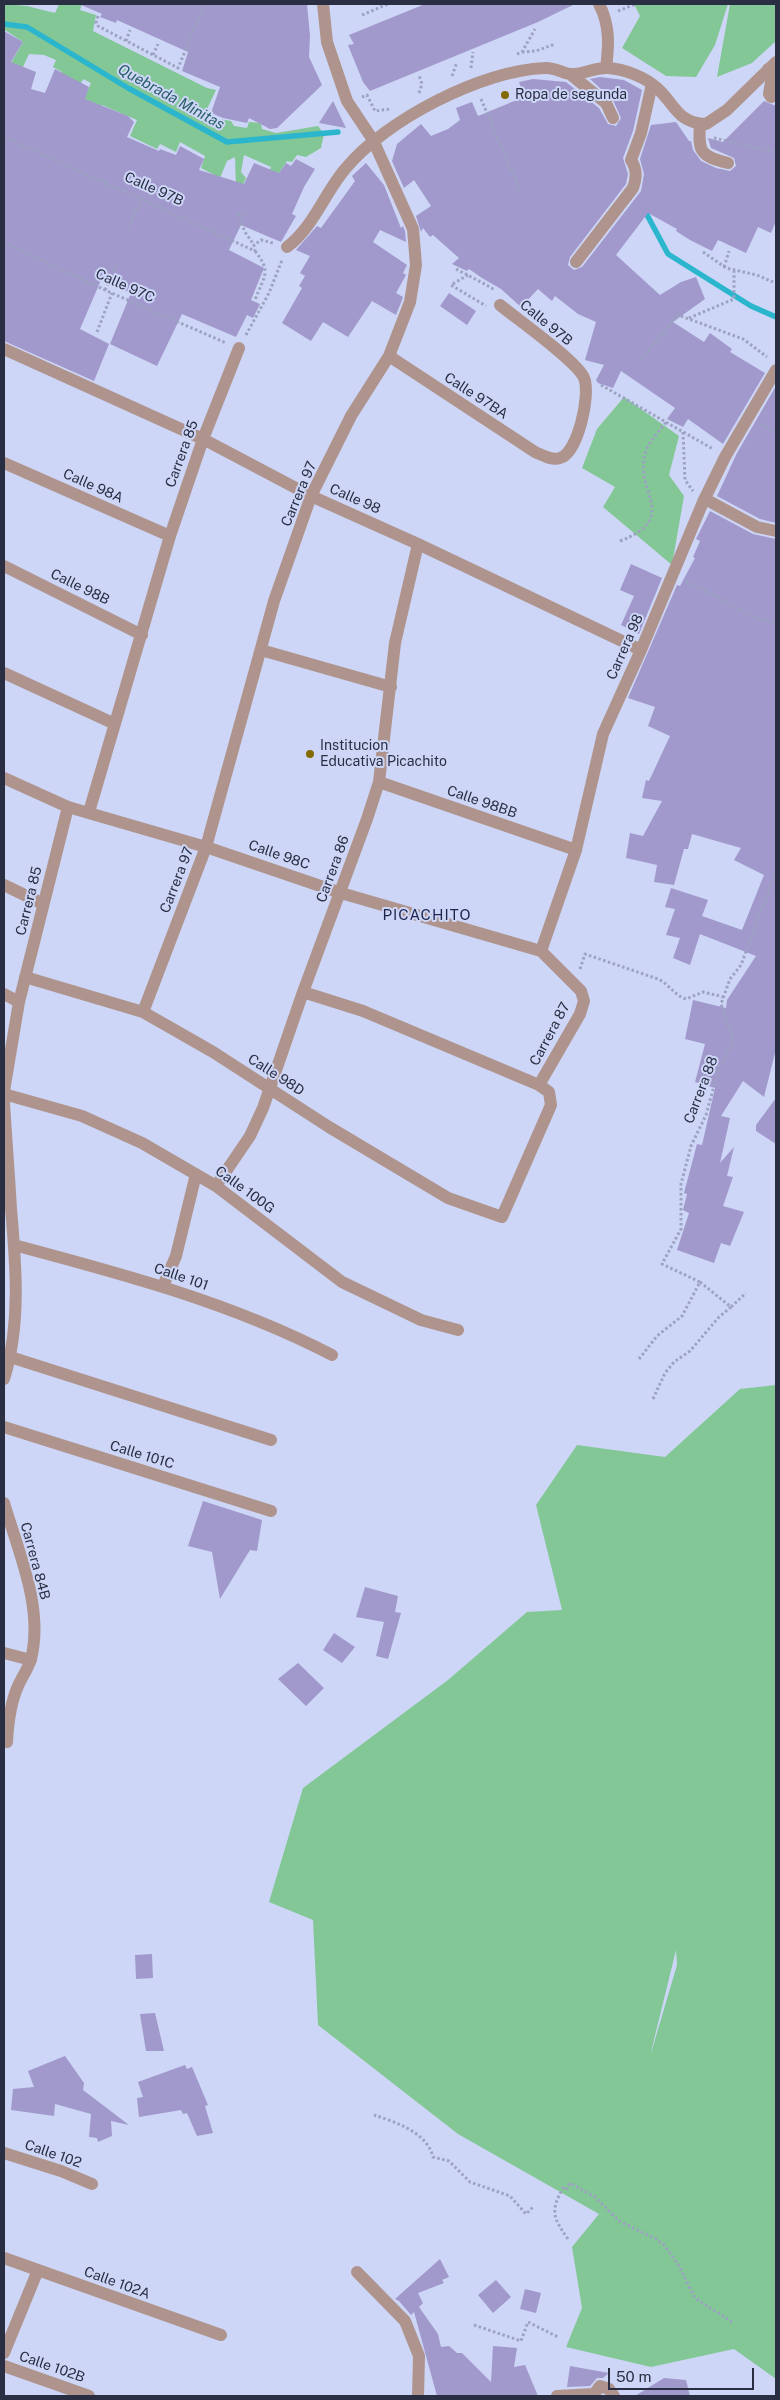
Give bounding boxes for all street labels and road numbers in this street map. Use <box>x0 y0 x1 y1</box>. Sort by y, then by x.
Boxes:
street label: Calle 97B <box>122 169 186 209</box>
street label: Calle 97C <box>93 265 157 307</box>
street label: Calle 97B <box>516 297 576 349</box>
street label: Calle 97BA <box>441 369 511 423</box>
street label: Carrera 85 <box>162 418 202 490</box>
street label: Carrera 97 <box>278 459 320 529</box>
street label: Calle 98A <box>60 465 126 507</box>
street label: Calle 98 <box>327 480 383 518</box>
street label: Calle 98B <box>48 566 112 608</box>
street label: Carrera 98 <box>603 612 647 682</box>
street label: Calle 98BB <box>445 782 519 822</box>
street label: Carrera 86 <box>313 833 353 905</box>
street label: Calle 98C <box>246 837 312 873</box>
street label: Carrera 97 <box>157 845 197 915</box>
street label: Carrera 85 <box>12 865 46 937</box>
street label: Carrera 87 <box>526 999 574 1069</box>
street label: Calle 98D <box>245 1051 307 1099</box>
street label: Carrera 88 <box>681 1054 721 1126</box>
street label: Calle 100G <box>212 1163 278 1217</box>
street label: Calle 101 <box>152 1260 210 1294</box>
street label: Calle 101C <box>108 1437 176 1473</box>
street label: Carrera 84B <box>17 1520 53 1602</box>
street label: Calle 102 <box>22 2136 84 2172</box>
street label: Calle 102A <box>82 2263 152 2303</box>
street label: Calle 102B <box>17 2348 87 2386</box>

